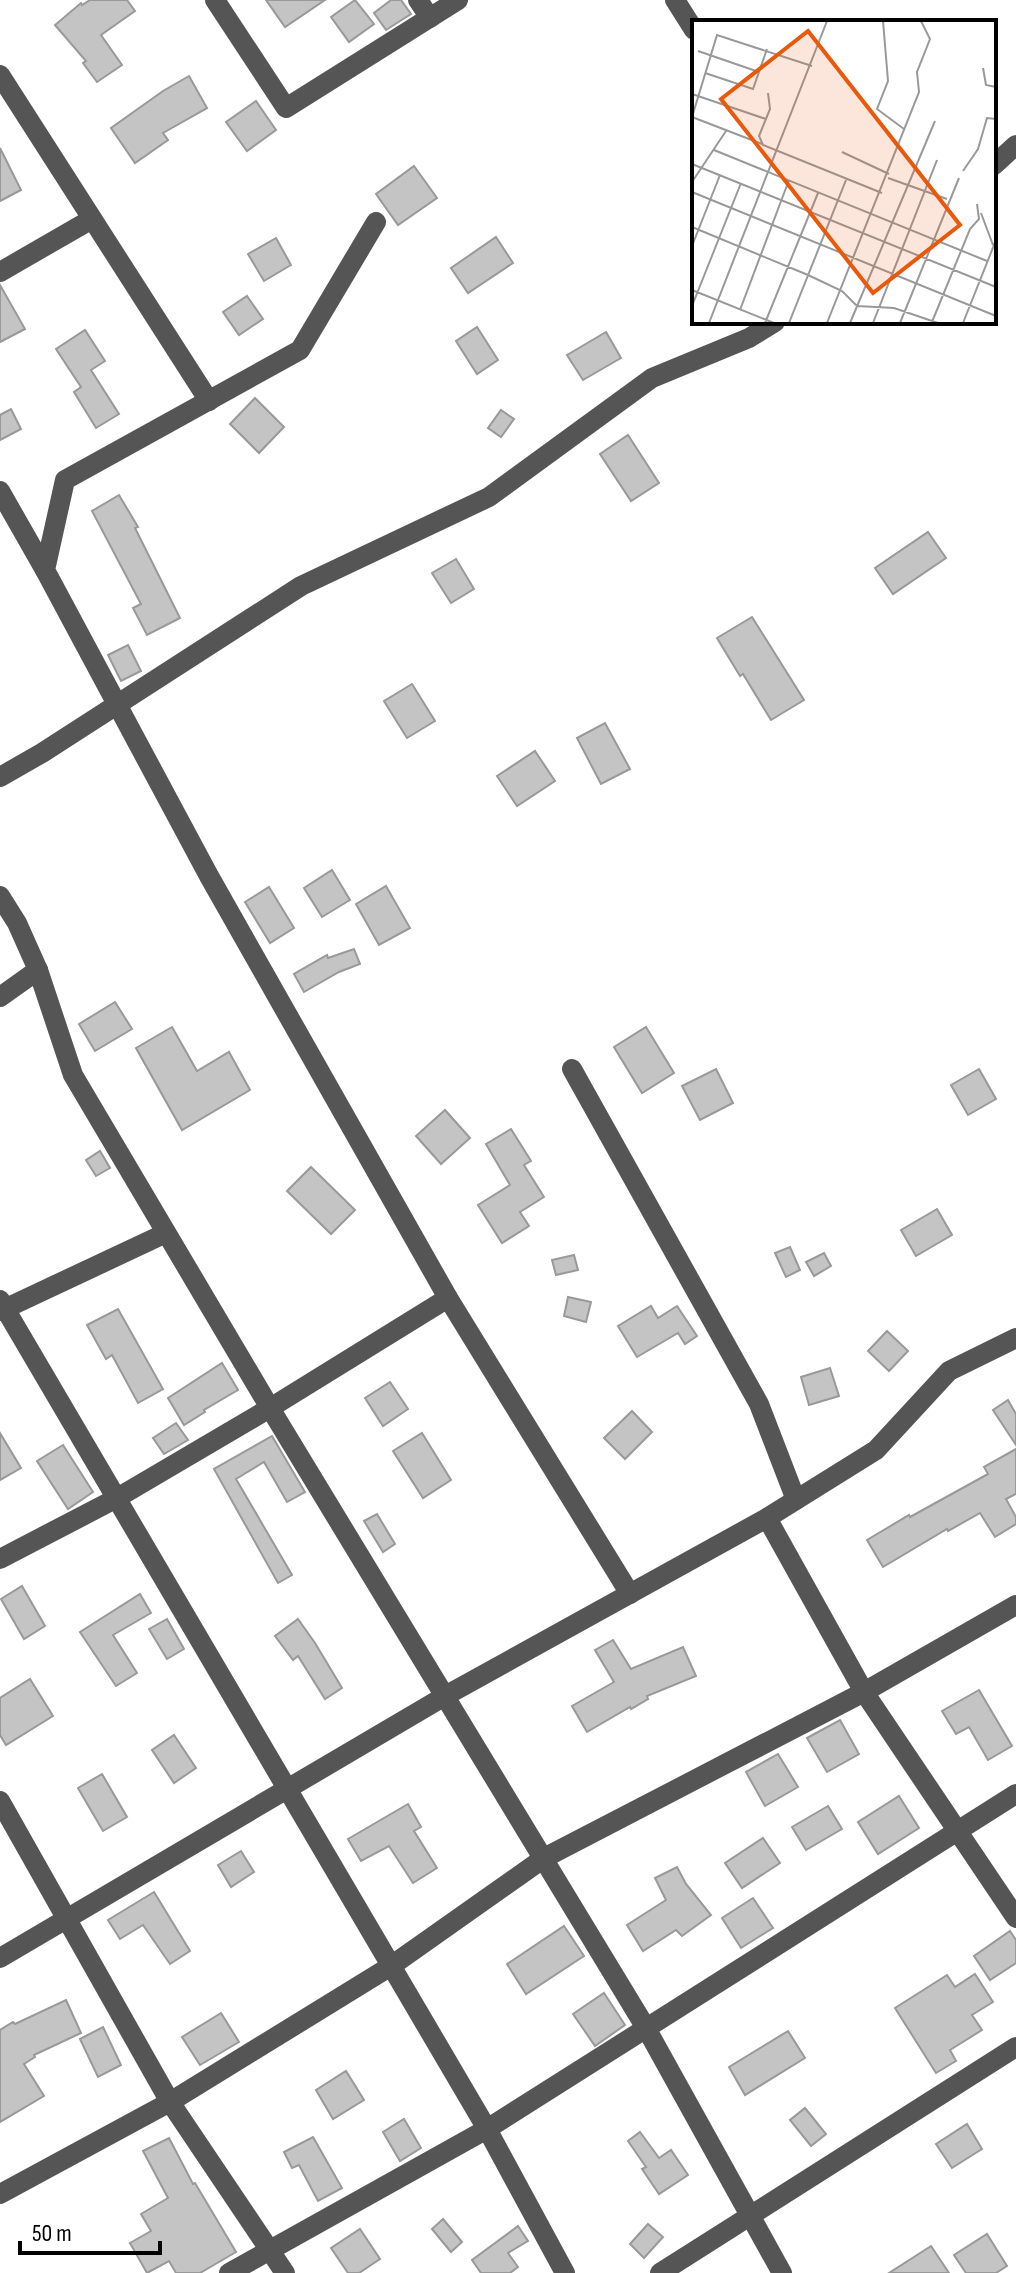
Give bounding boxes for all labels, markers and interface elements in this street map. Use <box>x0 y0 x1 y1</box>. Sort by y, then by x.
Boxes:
inset map <box>692 20 996 324</box>
scale bar <box>20 2205 160 2255</box>
text: 50 m <box>32 2219 72 2248</box>

